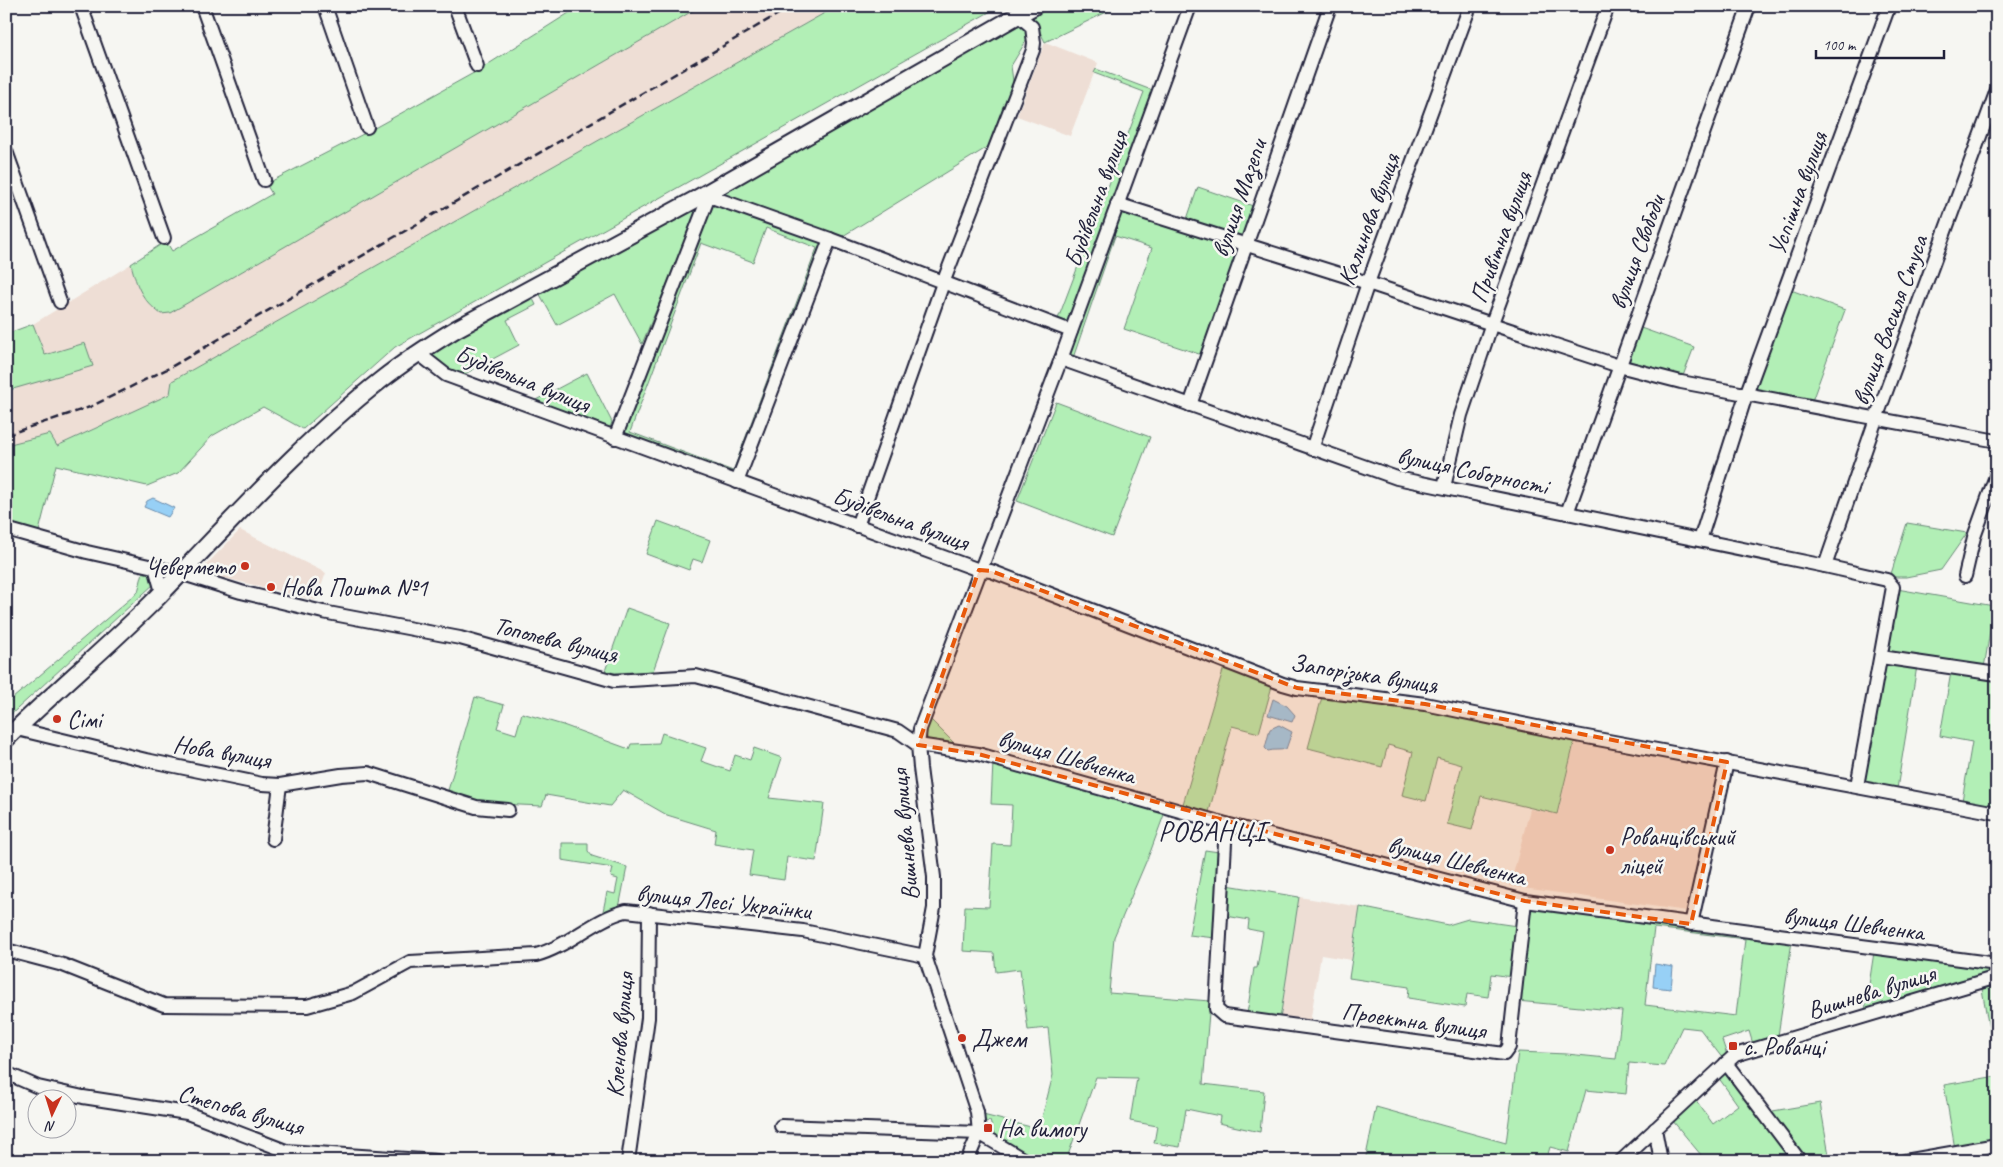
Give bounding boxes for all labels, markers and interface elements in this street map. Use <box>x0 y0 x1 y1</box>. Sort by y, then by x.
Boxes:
scale bar <box>1816 28 1943 60</box>
text: 100 m <box>1823 36 1857 55</box>
street label: Будівельна вулиця <box>1057 125 1136 272</box>
street label: Успішна вулиця <box>1761 126 1835 260</box>
street label: вулиця Мазепи <box>1204 133 1276 262</box>
street label: Калинова вулиця <box>1330 148 1408 290</box>
street label: Привітна вулиця <box>1462 166 1540 307</box>
street label: вулиця Свободи <box>1602 189 1673 314</box>
street label: вулиця Василя Стуса <box>1844 229 1936 410</box>
street label: Будівельна вулиця <box>451 337 597 421</box>
street label: вулиця Соборності <box>1394 439 1554 503</box>
street label: Будівельна вулиця <box>828 480 975 559</box>
place label: Чевермето <box>145 551 236 583</box>
marker: Чевермето <box>239 560 251 572</box>
place label: Нова Пошта №1 <box>281 572 429 604</box>
marker: Нова Пошта №1 <box>265 581 277 593</box>
street label: Тополева вулиця <box>491 609 622 671</box>
street label: Запорізька вулиця <box>1288 647 1441 703</box>
place label: Сімі <box>67 704 105 736</box>
marker: Сімі <box>51 713 63 725</box>
street label: вулиця Шевченка <box>994 722 1142 793</box>
street label: Нова вулиця <box>171 728 275 777</box>
street label: Вишнева вулиця <box>883 765 927 902</box>
district label: РОВАНЦІ <box>1158 814 1270 849</box>
place label: Рованцівський ліцей <box>1620 821 1737 882</box>
street label: вулиця Шевченка <box>1384 828 1532 894</box>
marker: Рованцівський ліцей <box>1604 844 1616 856</box>
street label: вулиця Лесі Українки <box>635 877 814 927</box>
street label: вулиця Шевченка <box>1782 900 1929 949</box>
street label: Вишнева вулиця <box>1804 957 1941 1027</box>
street label: Кленова вулиця <box>599 969 642 1099</box>
street label: Проектна вулиця <box>1340 995 1490 1047</box>
place label: Джем <box>972 1023 1029 1055</box>
place label: с. Рованці <box>1743 1031 1828 1063</box>
marker: Джем <box>956 1032 968 1044</box>
marker: с. Рованці <box>1727 1040 1739 1052</box>
street label: Степова вулиця <box>174 1077 309 1144</box>
north arrow <box>28 1090 78 1140</box>
place label: На вимогу <box>998 1113 1089 1145</box>
text: N <box>44 1118 56 1135</box>
marker: На вимогу <box>982 1122 994 1134</box>

